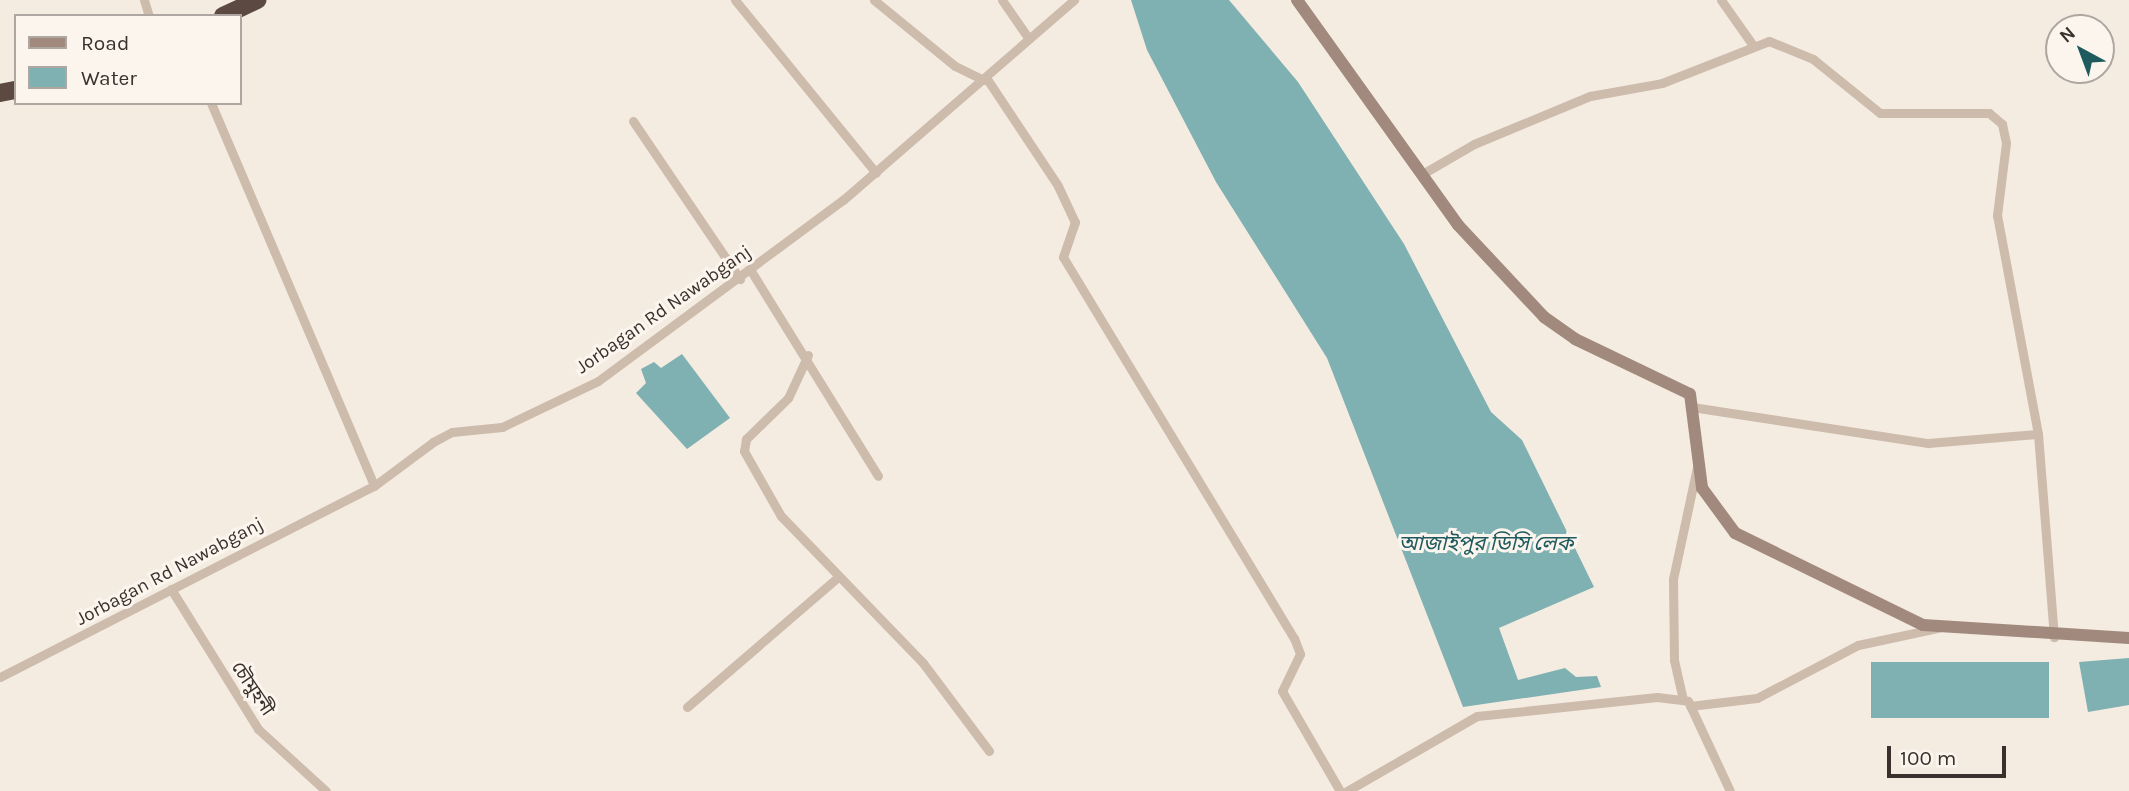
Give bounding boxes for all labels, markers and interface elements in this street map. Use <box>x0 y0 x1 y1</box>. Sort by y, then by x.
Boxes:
legend <box>14 14 242 105</box>
north arrow <box>2045 14 2115 84</box>
text: N <box>2055 22 2080 47</box>
text: Road <box>81 31 129 55</box>
text: Water <box>81 66 137 90</box>
street label: Jorbagan Rd Nawabganj <box>572 241 756 379</box>
street label: Jorbagan Rd Nawabganj <box>72 513 268 631</box>
water label: আজাইপুর ডিসি লেক <box>1399 530 1573 556</box>
street label: চৌমুহনী <box>226 658 278 720</box>
scale bar <box>1891 732 2010 776</box>
text: 100 m <box>1900 746 1957 770</box>

